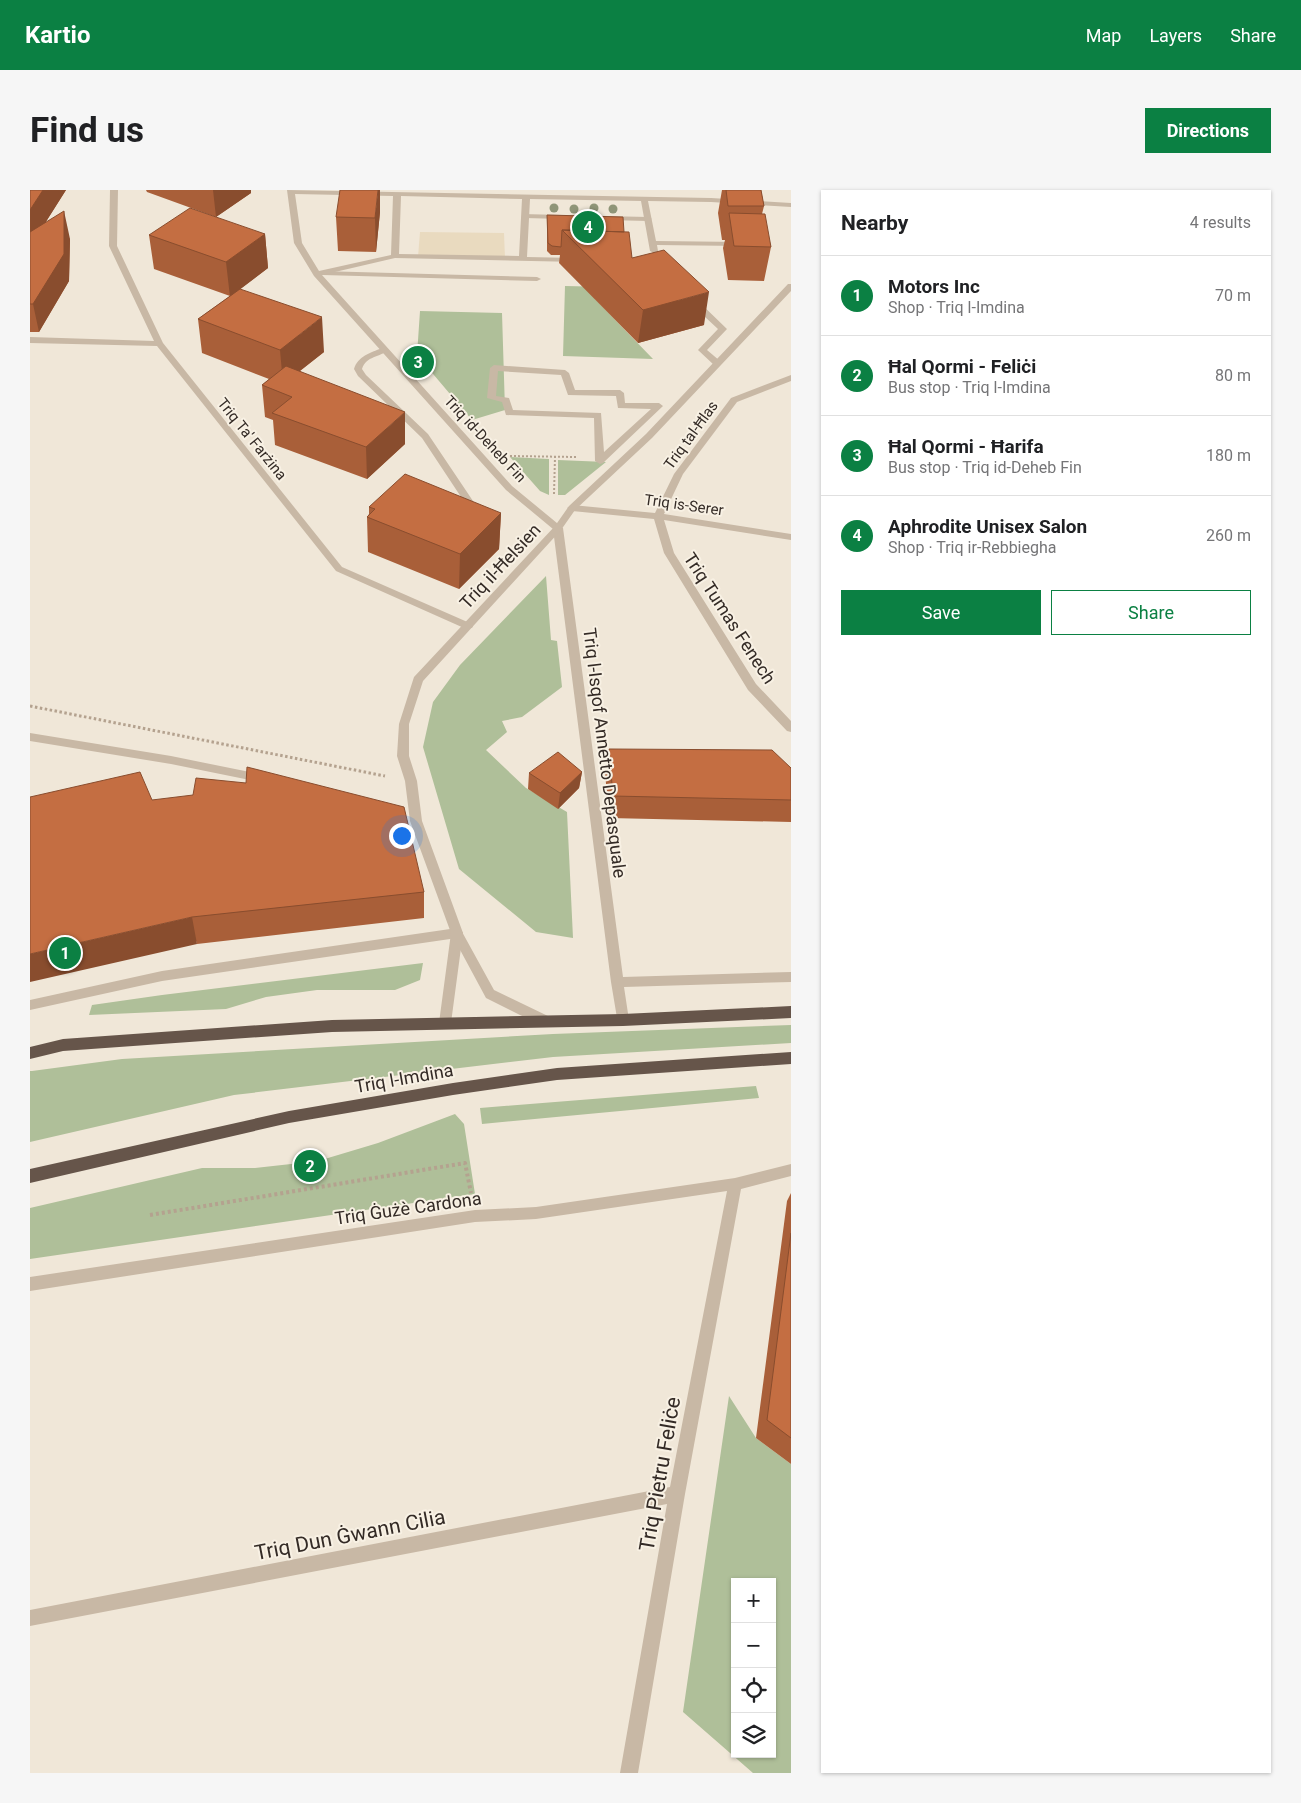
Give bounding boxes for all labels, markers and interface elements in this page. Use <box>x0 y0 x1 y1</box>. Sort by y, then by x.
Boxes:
text: Kartio <box>25 21 91 49</box>
text: Map <box>1086 25 1121 46</box>
text: Layers <box>1149 25 1202 46</box>
text: Share <box>1230 25 1276 46</box>
button: Directions <box>1145 108 1271 153</box>
text: Find us <box>30 110 144 151</box>
pin: 4 <box>572 208 604 246</box>
text: Nearby <box>841 211 908 235</box>
text: 4 results <box>1190 213 1251 232</box>
text: Motors Inc <box>888 275 980 298</box>
text: 1 <box>852 286 862 305</box>
text: 70 m <box>1215 286 1251 305</box>
text: Shop · Triq l-Imdina <box>888 298 1025 317</box>
pin: 3 <box>402 343 434 381</box>
text: Ħal Qormi - Feliċi <box>888 355 1036 378</box>
text: 2 <box>852 366 862 385</box>
text: 80 m <box>1215 366 1251 385</box>
text: Bus stop · Triq l-Imdina <box>888 378 1051 397</box>
street label: Triq id-Deheb Fin <box>440 392 530 486</box>
street label: Triq Ta' Farżina <box>214 394 290 484</box>
street label: Triq tal-Ħlas <box>660 397 722 473</box>
text: Ħal Qormi - Ħarifa <box>888 435 1044 458</box>
text: 3 <box>852 446 862 465</box>
text: 180 m <box>1206 446 1251 465</box>
text: Bus stop · Triq id-Deheb Fin <box>888 458 1082 477</box>
street label: Triq is-Serer <box>643 491 725 519</box>
text: Aphrodite Unisex Salon <box>888 515 1087 538</box>
street label: Triq il-Ħelsien <box>455 519 545 613</box>
text: 4 <box>852 526 862 545</box>
text: 260 m <box>1206 526 1251 545</box>
text: Shop · Triq ir-Rebbiegha <box>888 538 1056 557</box>
street label: Triq Tumas Fenech <box>680 548 780 688</box>
button: Save <box>841 590 1041 635</box>
button: Share <box>1051 590 1251 635</box>
street label: Triq l-Isqof Annetto Depasquale <box>579 627 631 879</box>
your location <box>389 823 415 849</box>
pin: 1 <box>49 934 81 972</box>
street label: Triq l-Imdina <box>353 1059 455 1097</box>
pin: 2 <box>294 1147 326 1185</box>
street label: Triq Ġużè Cardona <box>333 1187 483 1229</box>
street label: Triq Pietru Feliċe <box>635 1395 685 1553</box>
street label: Triq Dun Ġwann Cilia <box>253 1505 447 1565</box>
map controls <box>731 1578 776 1758</box>
button: + <box>731 1578 776 1623</box>
button: − <box>731 1623 776 1668</box>
button: locate <box>731 1668 776 1713</box>
button: layers <box>731 1713 776 1758</box>

